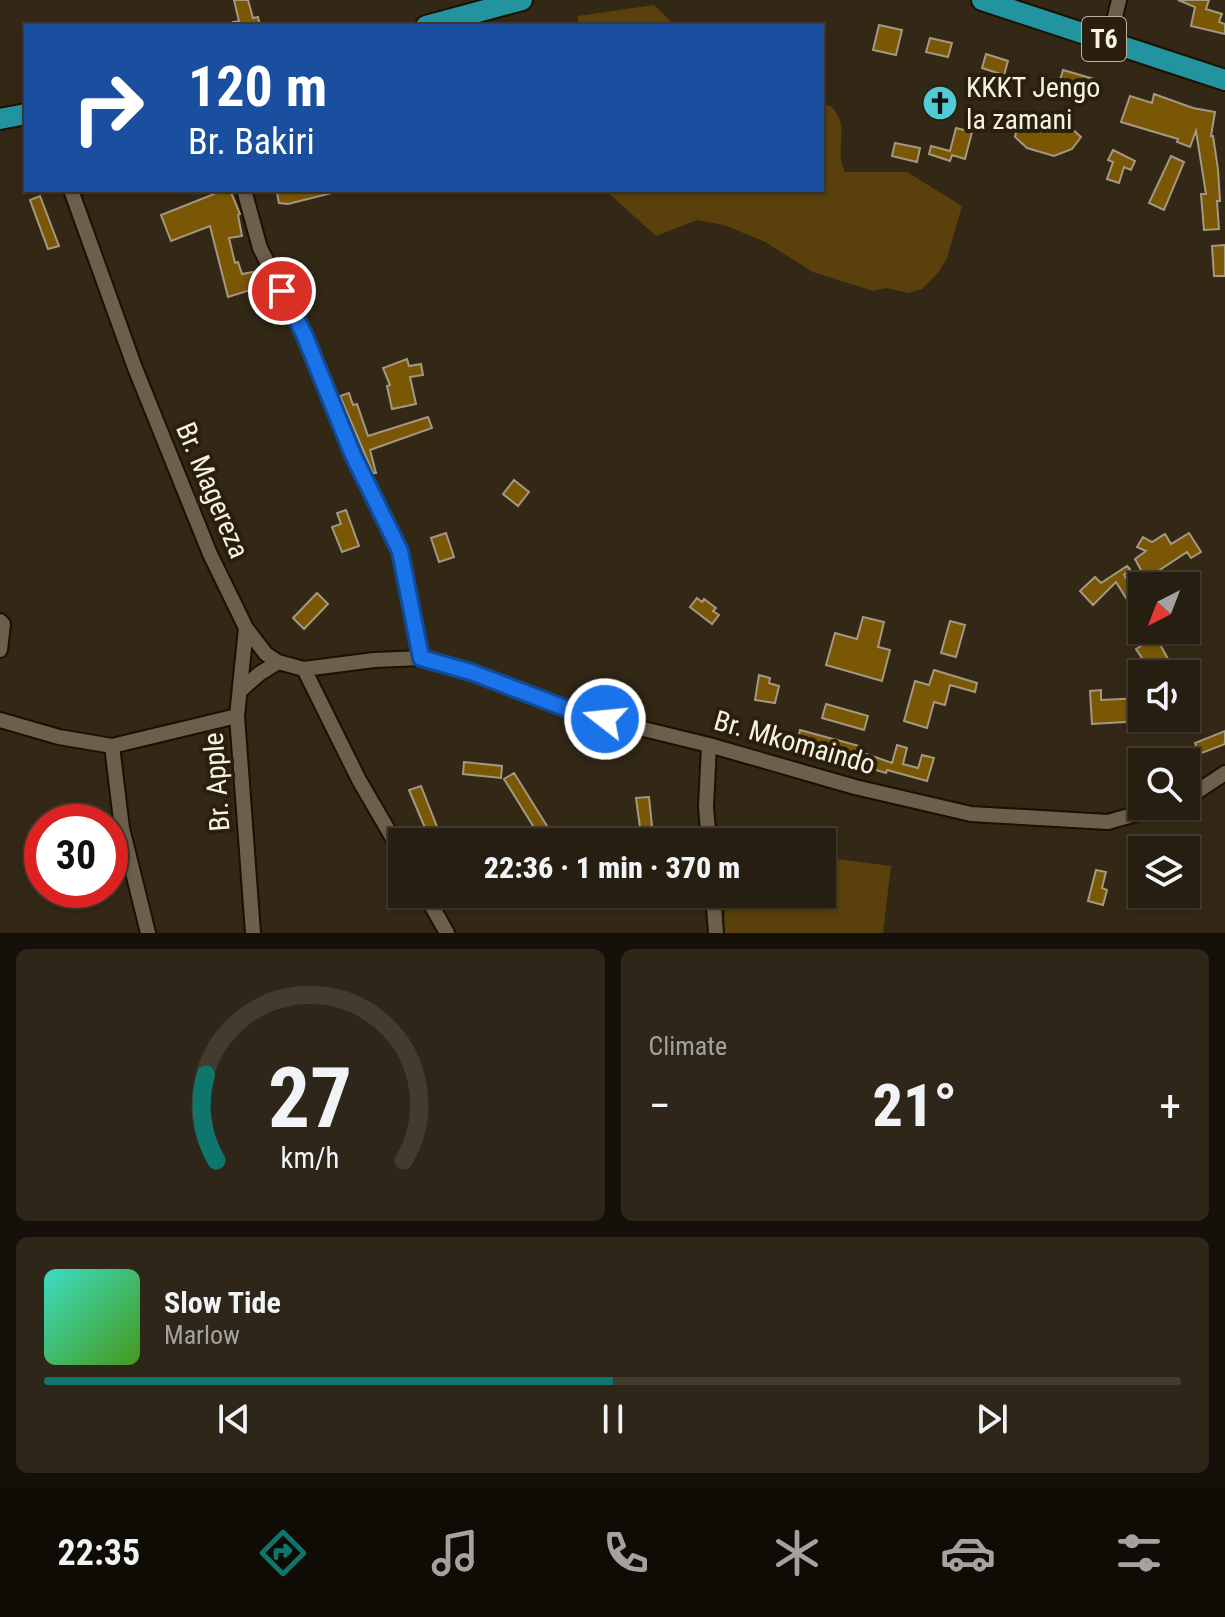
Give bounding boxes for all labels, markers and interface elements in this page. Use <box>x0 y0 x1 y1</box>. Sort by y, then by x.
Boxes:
road number: T6 <box>1082 17 1126 61</box>
text: 120 m <box>188 54 327 120</box>
icon: right <box>56 56 160 160</box>
place label: KKKT Jengo la zamani <box>966 71 1100 136</box>
church icon: KKKT Jengo la zamani <box>921 84 959 122</box>
text: Br. Bakiri <box>188 121 315 163</box>
pin <box>248 257 316 325</box>
icon: arrive <box>260 269 304 313</box>
street label: Br. Magereza <box>169 417 256 563</box>
north arrow <box>1128 572 1200 644</box>
map controls <box>1128 572 1200 908</box>
button: sound <box>1128 660 1200 732</box>
position arrow <box>563 677 647 761</box>
street label: Br. Mkomaindo <box>710 704 879 781</box>
street label: Br. Apple <box>197 731 236 833</box>
button: search <box>1128 748 1200 820</box>
speed limit sign: 30 <box>24 804 128 908</box>
button: layers <box>1128 836 1200 908</box>
text: 22:36 · 1 min · 370 m <box>484 850 740 885</box>
text: Climate <box>649 1031 727 1061</box>
text: 27 <box>268 1050 352 1147</box>
text: 21° <box>873 1070 957 1141</box>
text: − <box>649 1080 671 1132</box>
text: + <box>1159 1080 1181 1132</box>
text: km/h <box>281 1141 340 1175</box>
text: Slow Tide <box>164 1285 281 1320</box>
text: Marlow <box>164 1320 240 1350</box>
icon: previous <box>212 1397 256 1441</box>
icon: pause <box>591 1397 635 1441</box>
icon: next <box>970 1397 1014 1441</box>
icon: directions <box>255 1525 311 1581</box>
icon: music <box>427 1525 483 1581</box>
icon: phone <box>598 1525 654 1581</box>
icon: climate <box>769 1525 825 1581</box>
icon: car <box>940 1525 996 1581</box>
icon: filters <box>1111 1525 1167 1581</box>
text: 22:35 <box>58 1532 140 1574</box>

